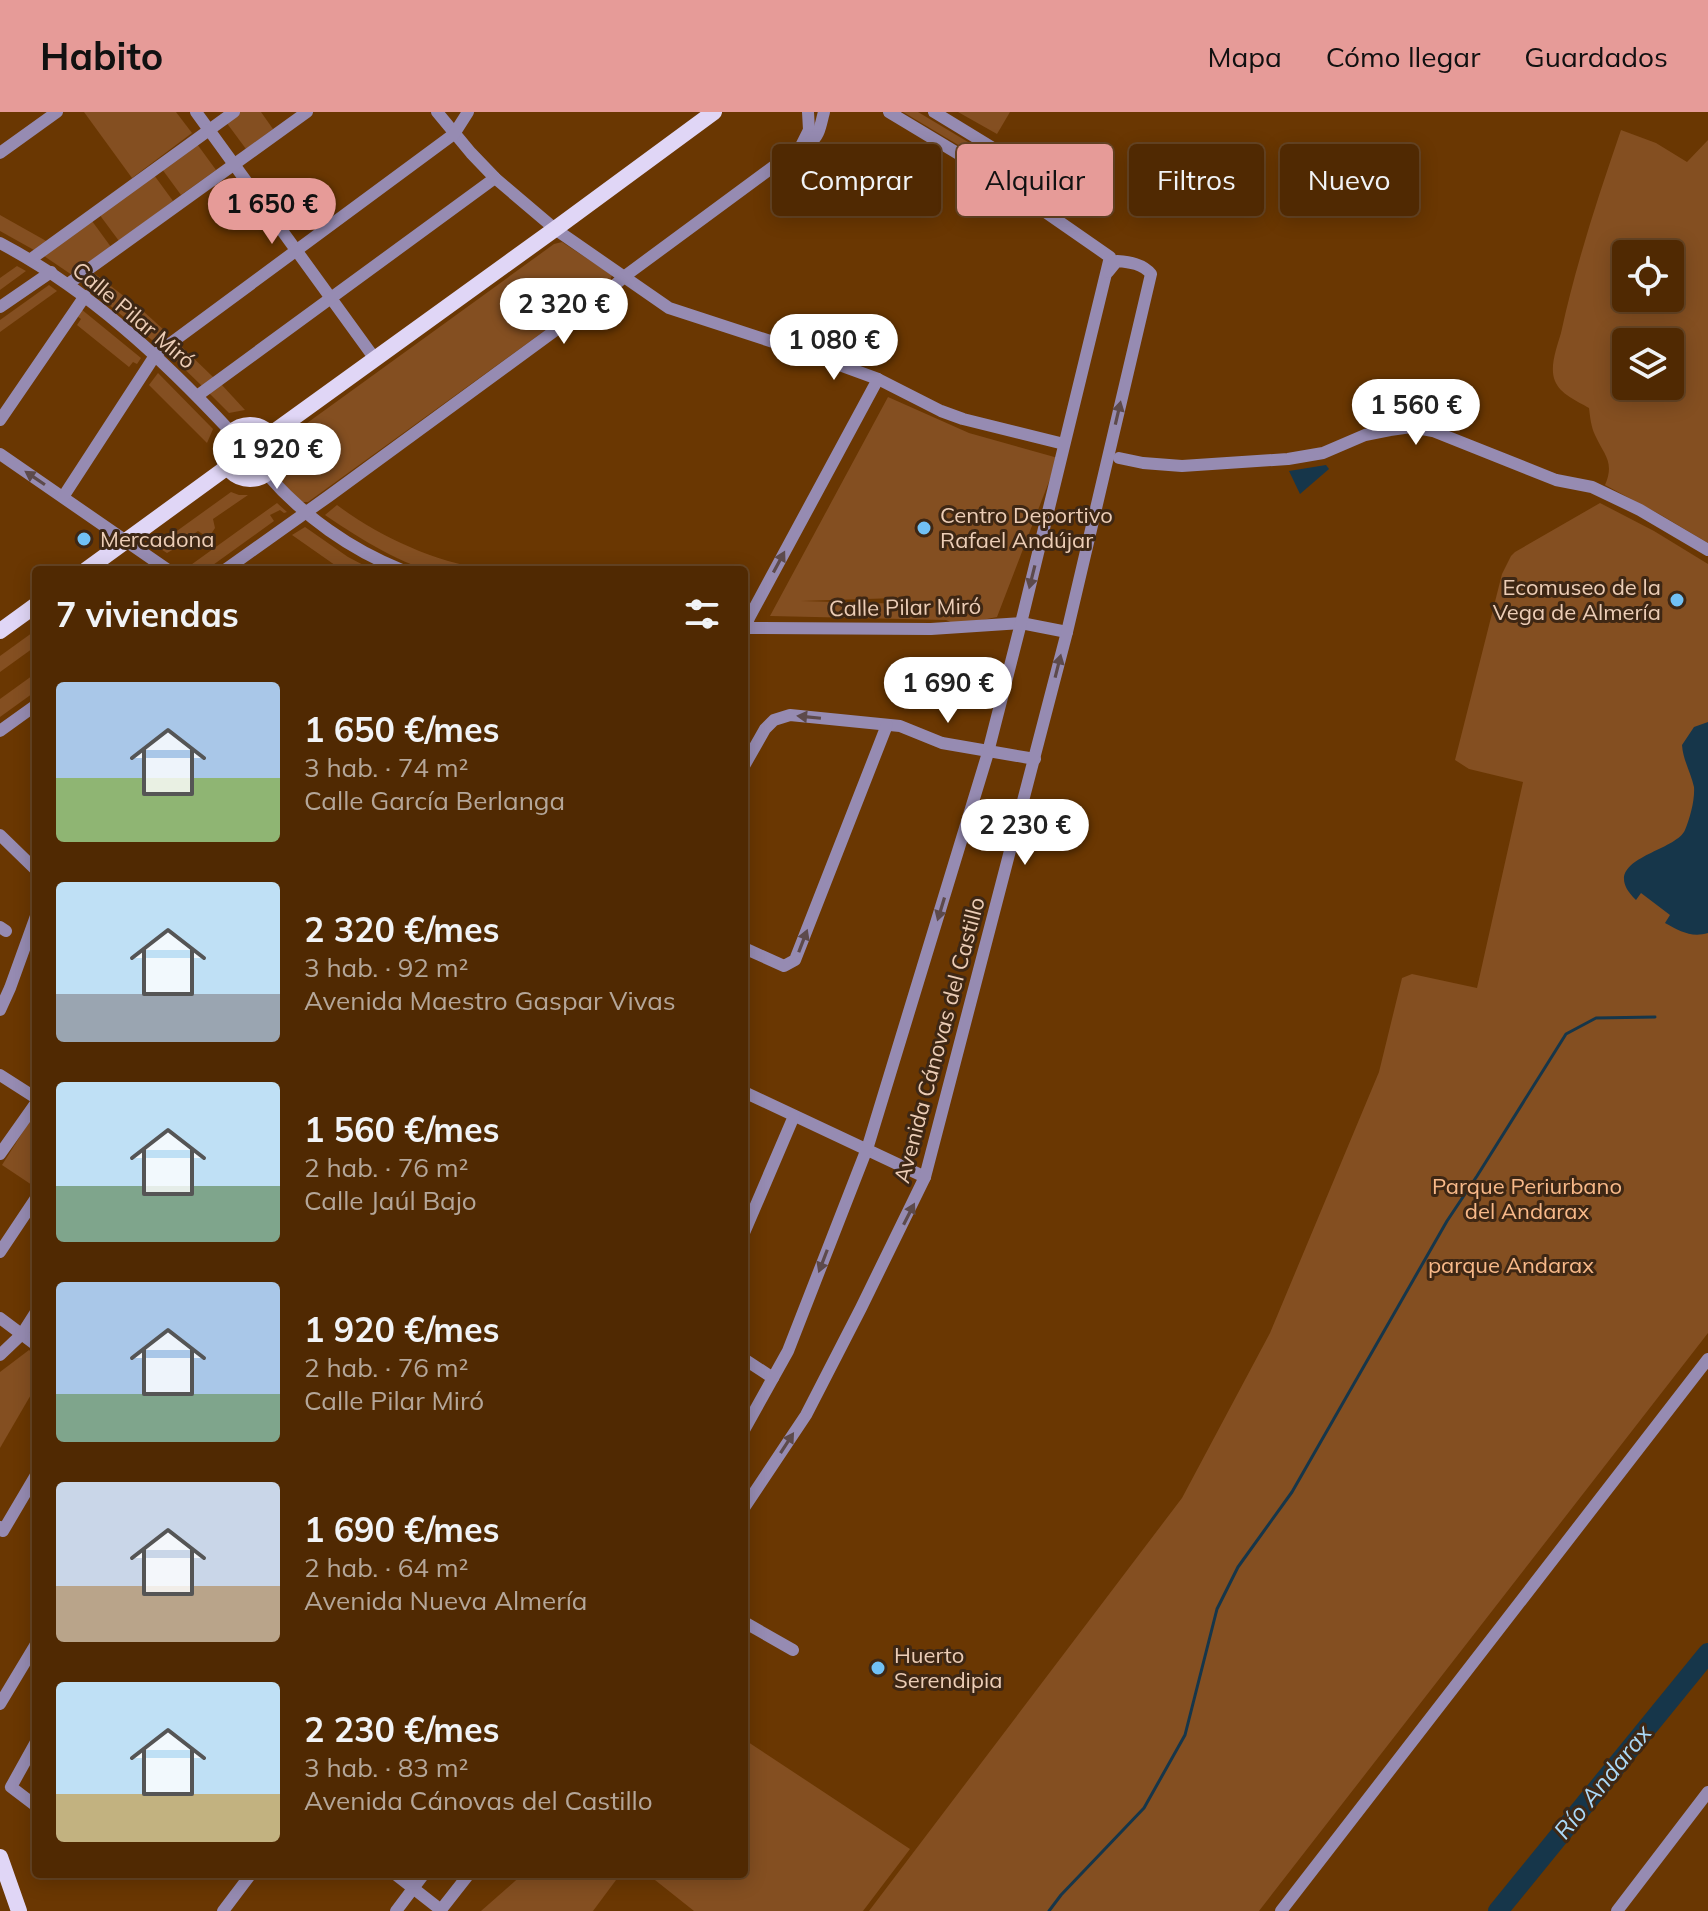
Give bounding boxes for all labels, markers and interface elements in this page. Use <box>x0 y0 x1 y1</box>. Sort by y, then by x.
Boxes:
text: Habito <box>40 32 163 80</box>
text: Mapa <box>1207 39 1282 74</box>
text: Cómo llegar <box>1326 39 1480 74</box>
text: Guardados <box>1524 39 1668 74</box>
chip: Comprar <box>772 144 941 216</box>
chip: Alquilar <box>957 144 1113 216</box>
chip: Filtros <box>1129 144 1264 216</box>
chip: Nuevo <box>1280 144 1419 216</box>
pin: 1 650 € <box>198 178 346 246</box>
text: 1 650 € <box>226 187 318 220</box>
map controls <box>1612 240 1684 400</box>
button: locate <box>1612 240 1684 312</box>
street label: Calle Pilar Miró <box>67 255 201 375</box>
pin: 2 320 € <box>490 278 638 346</box>
text: 2 320 € <box>518 287 610 320</box>
pin: 1 080 € <box>760 314 908 382</box>
text: 1 080 € <box>788 323 880 356</box>
button: layers <box>1612 328 1684 400</box>
pin: 1 560 € <box>1342 379 1490 447</box>
text: 1 560 € <box>1370 388 1462 421</box>
one-way arrow <box>1112 401 1125 426</box>
pin: 1 920 € <box>203 423 351 491</box>
text: 1 920 € <box>231 432 323 465</box>
one-way arrow <box>24 471 45 486</box>
place label: Centro Deportivo Rafael Andújar <box>940 501 1113 554</box>
marker: Centro Deportivo Rafael Andújar <box>915 519 933 537</box>
place label: Mercadona <box>100 525 215 553</box>
marker: Mercadona <box>75 530 93 548</box>
one-way arrow <box>772 551 786 573</box>
one-way arrow <box>1026 565 1038 590</box>
place label: Ecomuseo de la Vega de Almería <box>1493 573 1661 626</box>
marker: Ecomuseo de la Vega de Almería <box>1668 591 1686 609</box>
icon: filters <box>680 592 724 636</box>
street label: Calle Pilar Miró <box>829 592 981 622</box>
text: 7 viviendas <box>56 593 239 636</box>
one-way arrow <box>1053 654 1065 679</box>
pin: 1 690 € <box>874 657 1022 725</box>
text: 1 690 € <box>902 666 994 699</box>
text: 1 650 €/mes <box>304 708 500 751</box>
one-way arrow <box>796 710 821 723</box>
icon: home <box>120 714 216 810</box>
text: 3 hab. · 74 m² <box>304 751 468 784</box>
text: Calle García Berlanga <box>304 784 565 817</box>
pin: 2 230 € <box>951 799 1099 867</box>
text: 2 230 € <box>979 808 1071 841</box>
street label: Avenida Cánovas del Castillo <box>887 894 991 1186</box>
one-way arrow <box>934 897 946 921</box>
text: 2 320 €/mes <box>304 908 500 951</box>
icon: home <box>120 914 216 1010</box>
one-way arrow <box>797 928 810 952</box>
text: 3 hab. · 92 m² <box>304 951 468 984</box>
text: Avenida Maestro Gaspar Vivas <box>304 984 676 1017</box>
text: 1 560 €/mes <box>304 1108 500 1151</box>
icon: home <box>120 1114 216 1210</box>
text: 2 hab. · 76 m² <box>304 1151 468 1184</box>
park label: Parque Periurbano del Andarax <box>1432 1172 1622 1225</box>
text: Calle Jaúl Bajo <box>304 1184 477 1217</box>
one-way arrow <box>902 1202 915 1225</box>
one-way arrow <box>816 1249 829 1273</box>
park label: parque Andarax <box>1428 1251 1594 1279</box>
text: 1 920 €/mes <box>304 1308 500 1351</box>
icon: home <box>120 1314 216 1410</box>
text: 2 hab. · 76 m² <box>304 1351 468 1384</box>
text: Calle Pilar Miró <box>304 1384 484 1417</box>
one-way arrow <box>779 1433 794 1454</box>
text: 1 690 €/mes <box>304 1508 500 1551</box>
icon: home <box>120 1514 216 1610</box>
text: 2 hab. · 64 m² <box>304 1551 468 1584</box>
text: Avenida Nueva Almería <box>304 1584 587 1617</box>
place label: Huerto Serendipia <box>894 1641 1002 1694</box>
marker: Huerto Serendipia <box>869 1659 887 1677</box>
text: 2 230 €/mes <box>304 1708 500 1751</box>
icon: home <box>120 1714 216 1810</box>
water label: Río Andarax <box>1547 1717 1658 1845</box>
text: 3 hab. · 83 m² <box>304 1751 468 1784</box>
text: Avenida Cánovas del Castillo <box>304 1784 653 1817</box>

